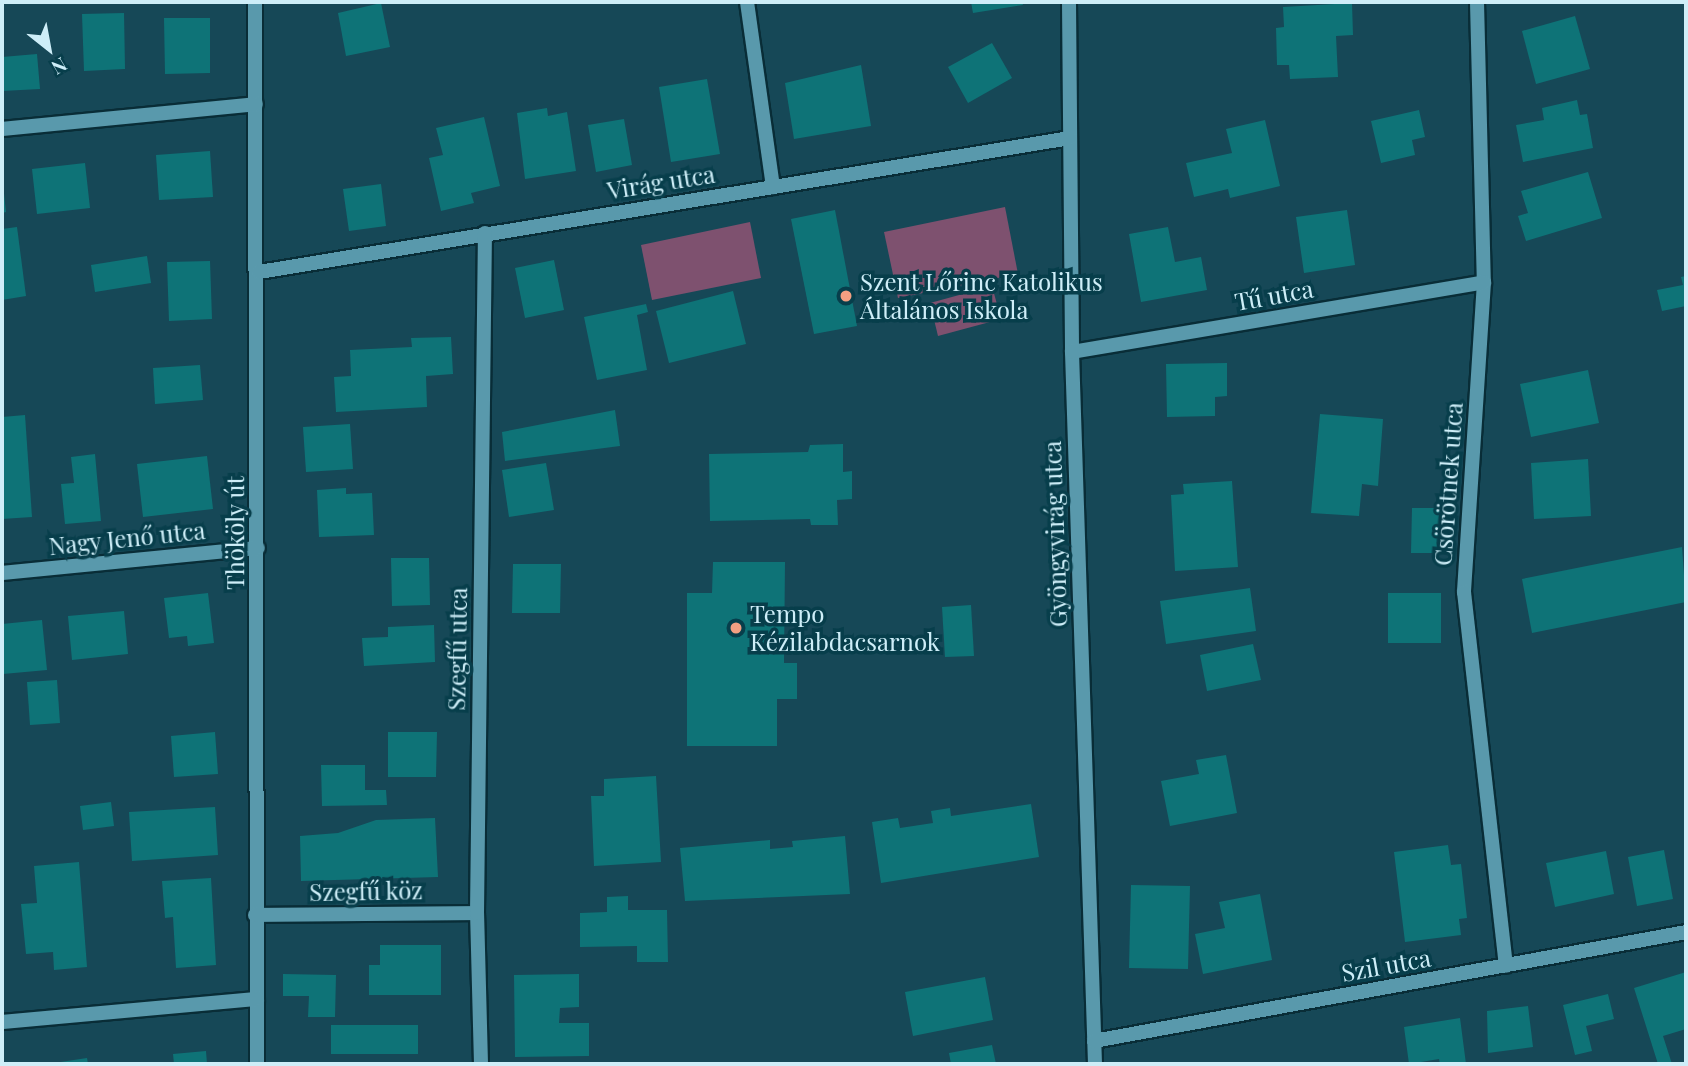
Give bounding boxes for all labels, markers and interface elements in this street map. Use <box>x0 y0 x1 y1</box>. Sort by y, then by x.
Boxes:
north arrow <box>14 14 84 84</box>
text: N <box>47 52 72 82</box>
street label: Virág utca <box>605 159 717 205</box>
place label: Szent Lőrinc Katolikus Általános Iskola <box>860 268 1103 324</box>
street label: Tű utca <box>1233 274 1315 316</box>
marker: Szent Lőrinc Katolikus Általános Iskola <box>838 288 854 304</box>
street label: Csörötnek utca <box>1428 401 1468 567</box>
street label: Gyöngyvirág utca <box>1037 440 1073 628</box>
street label: Thököly út <box>221 476 249 590</box>
street label: Nagy Jenő utca <box>47 515 207 561</box>
street label: Szegfű utca <box>442 587 472 711</box>
place label: Tempo Kézilabdacsarnok <box>750 600 940 656</box>
marker: Tempo Kézilabdacsarnok <box>728 620 744 636</box>
street label: Szegfű köz <box>309 876 423 906</box>
street label: Szil utca <box>1339 943 1433 987</box>

